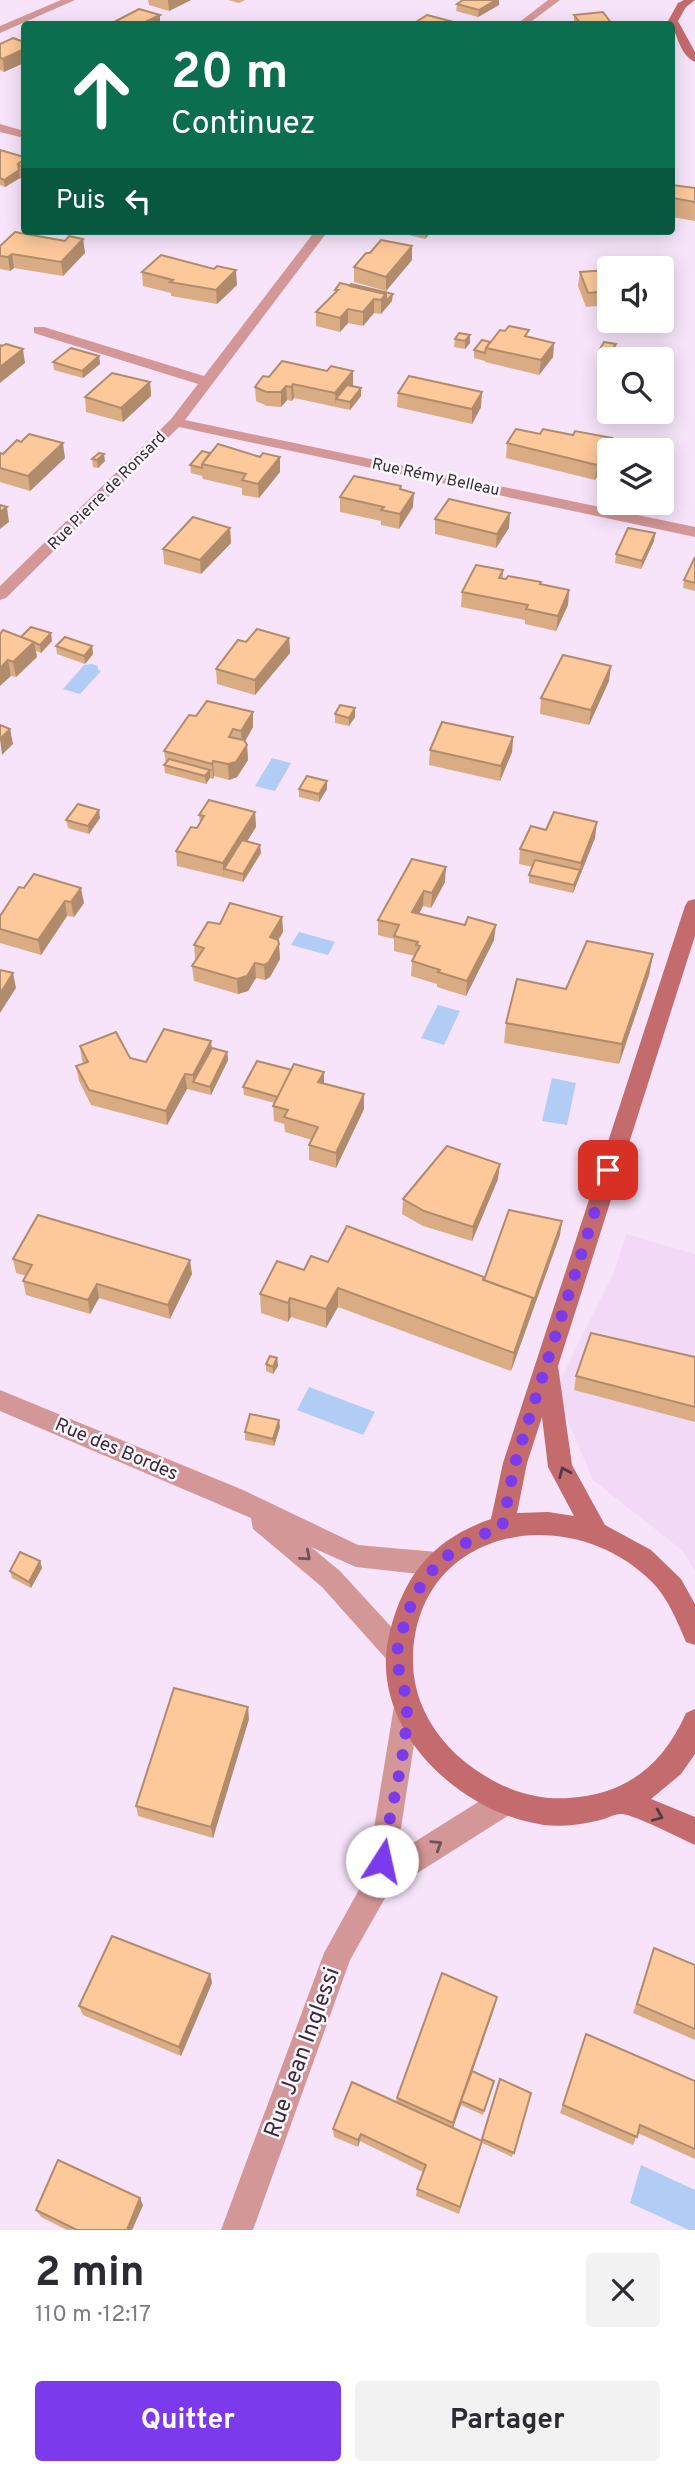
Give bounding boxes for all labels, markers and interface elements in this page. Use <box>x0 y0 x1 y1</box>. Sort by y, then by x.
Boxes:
text: 20 m <box>171 44 288 106</box>
icon: ahead <box>56 49 147 140</box>
text: Continuez <box>171 105 316 145</box>
icon: left <box>119 182 157 220</box>
text: Puis <box>56 185 105 218</box>
map controls <box>597 256 674 515</box>
button: sound <box>597 256 674 333</box>
button: search <box>597 347 674 424</box>
street label: Rue Pierre de Ronsard <box>44 428 171 555</box>
button: layers <box>597 438 674 515</box>
street label: Rue Rémy Belleau <box>370 455 501 501</box>
pin <box>578 1140 638 1200</box>
icon: arrive <box>589 1151 627 1189</box>
street label: Rue des Bordes <box>51 1413 181 1487</box>
one-way arrow <box>559 1467 573 1479</box>
one-way arrow <box>297 1548 310 1560</box>
one-way arrow <box>651 1808 663 1822</box>
position arrow <box>345 1824 419 1898</box>
one-way arrow <box>430 1841 443 1854</box>
street label: Rue Jean Inglessi <box>259 1964 348 2142</box>
text: 2 min <box>35 2248 145 2301</box>
button: close <box>586 2253 660 2327</box>
text: 110 m · 12:17 <box>35 2301 151 2330</box>
button: Quitter <box>35 2381 341 2461</box>
button: Partager <box>355 2381 660 2461</box>

